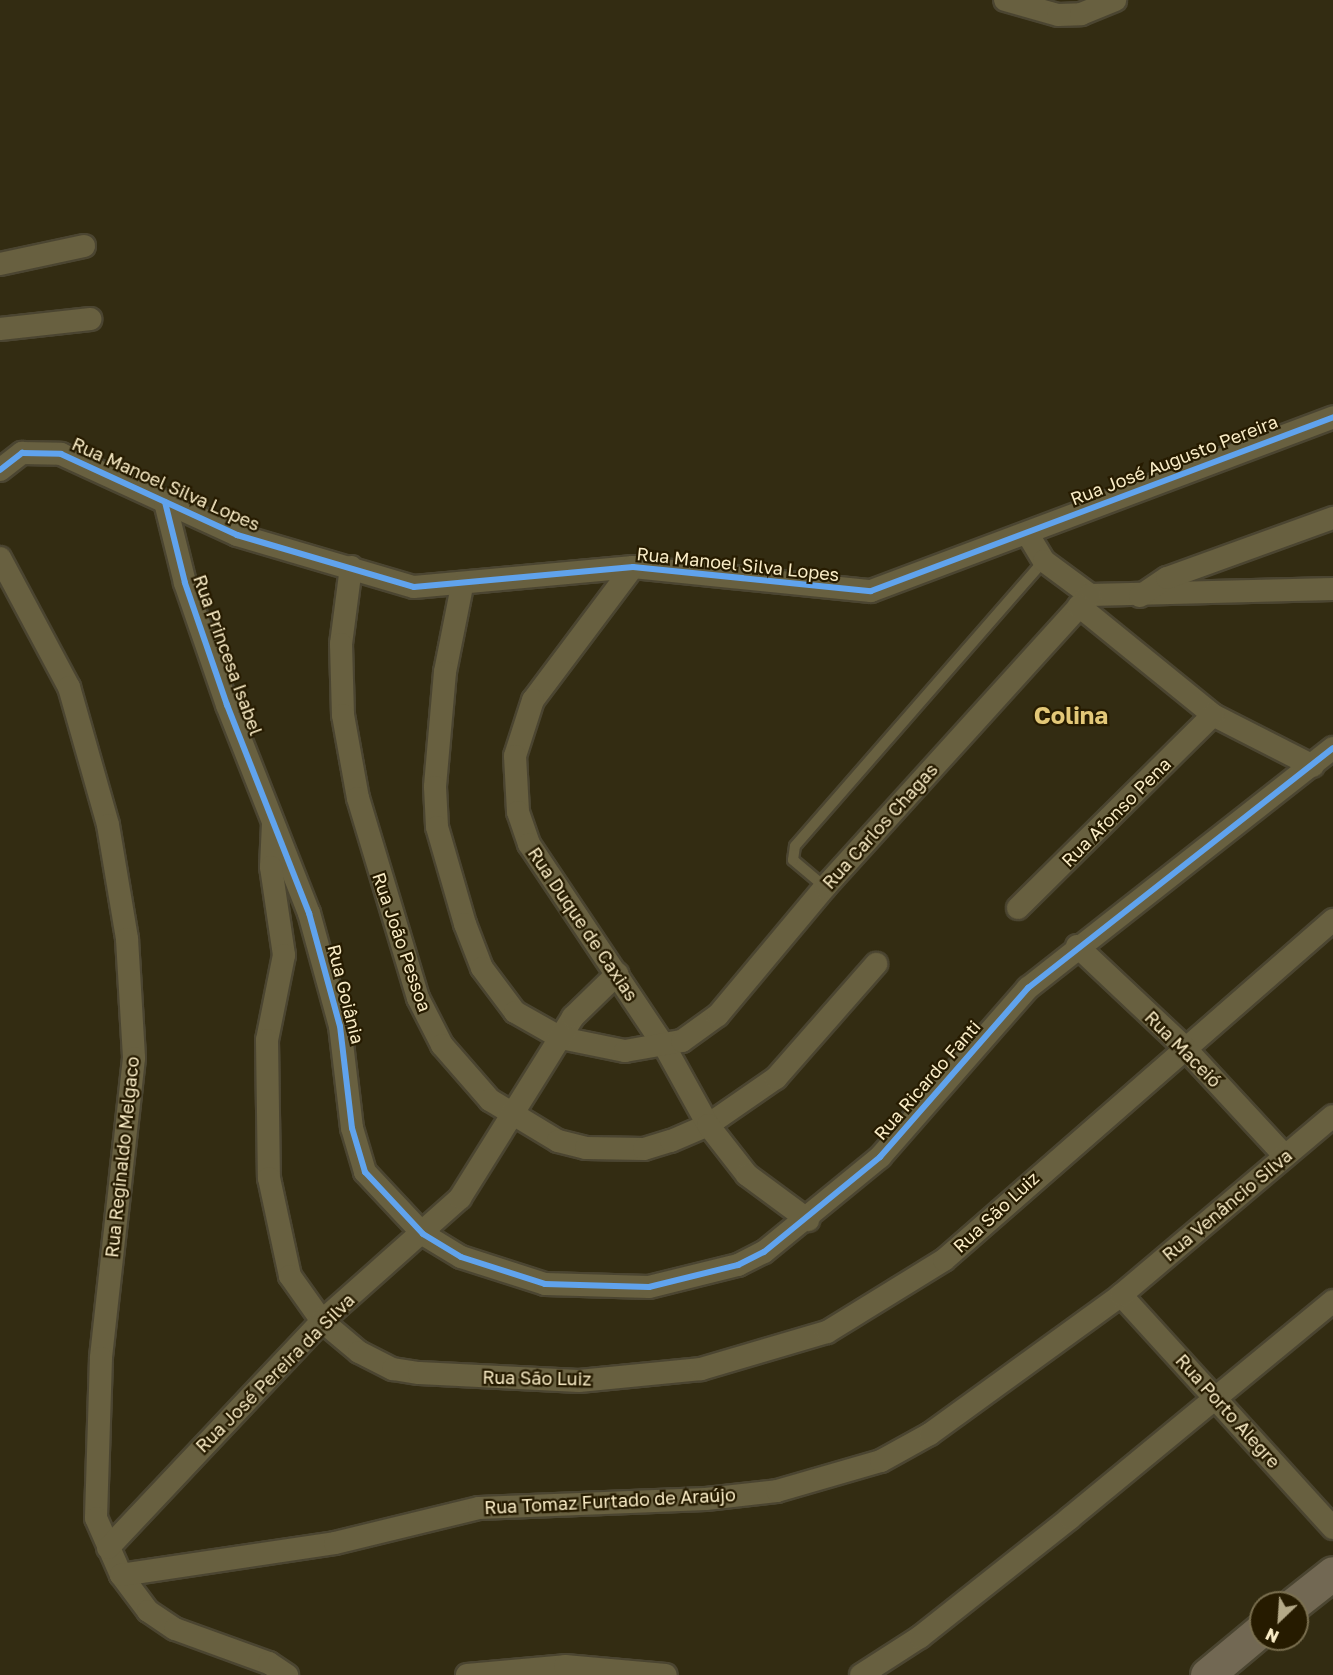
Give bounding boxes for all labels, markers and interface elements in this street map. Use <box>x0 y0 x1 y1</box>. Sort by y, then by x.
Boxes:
street label: Rua José Augusto Pereira <box>1067 410 1281 510</box>
street label: Rua Manoel Silva Lopes <box>69 433 263 535</box>
street label: Rua Manoel Silva Lopes <box>636 543 840 585</box>
street label: Rua Princesa Isabel <box>189 572 267 738</box>
district label: Colina <box>1034 701 1108 729</box>
street label: Rua Afonso Pena <box>1057 753 1175 871</box>
street label: Rua Carlos Chagas <box>818 759 942 893</box>
street label: Rua Duque de Caxias <box>524 843 642 1005</box>
street label: Rua João Pessoa <box>368 870 436 1014</box>
street label: Rua Goiânia <box>323 942 369 1046</box>
street label: Rua Maceió <box>1140 1006 1226 1092</box>
street label: Rua Ricardo Fanti <box>869 1016 985 1144</box>
street label: Rua Reginaldo Melgaco <box>101 1055 143 1259</box>
street label: Rua Venâncio Silva <box>1158 1144 1296 1266</box>
street label: Rua São Luiz <box>949 1167 1043 1257</box>
street label: Rua José Pereira da Silva <box>191 1289 359 1457</box>
street label: Rua Porto Alegre <box>1171 1350 1285 1472</box>
street label: Rua São Luiz <box>482 1366 592 1390</box>
street label: Rua Tomaz Furtado de Araújo <box>484 1484 736 1518</box>
north arrow <box>1249 1591 1309 1651</box>
text: N <box>1263 1624 1282 1647</box>

